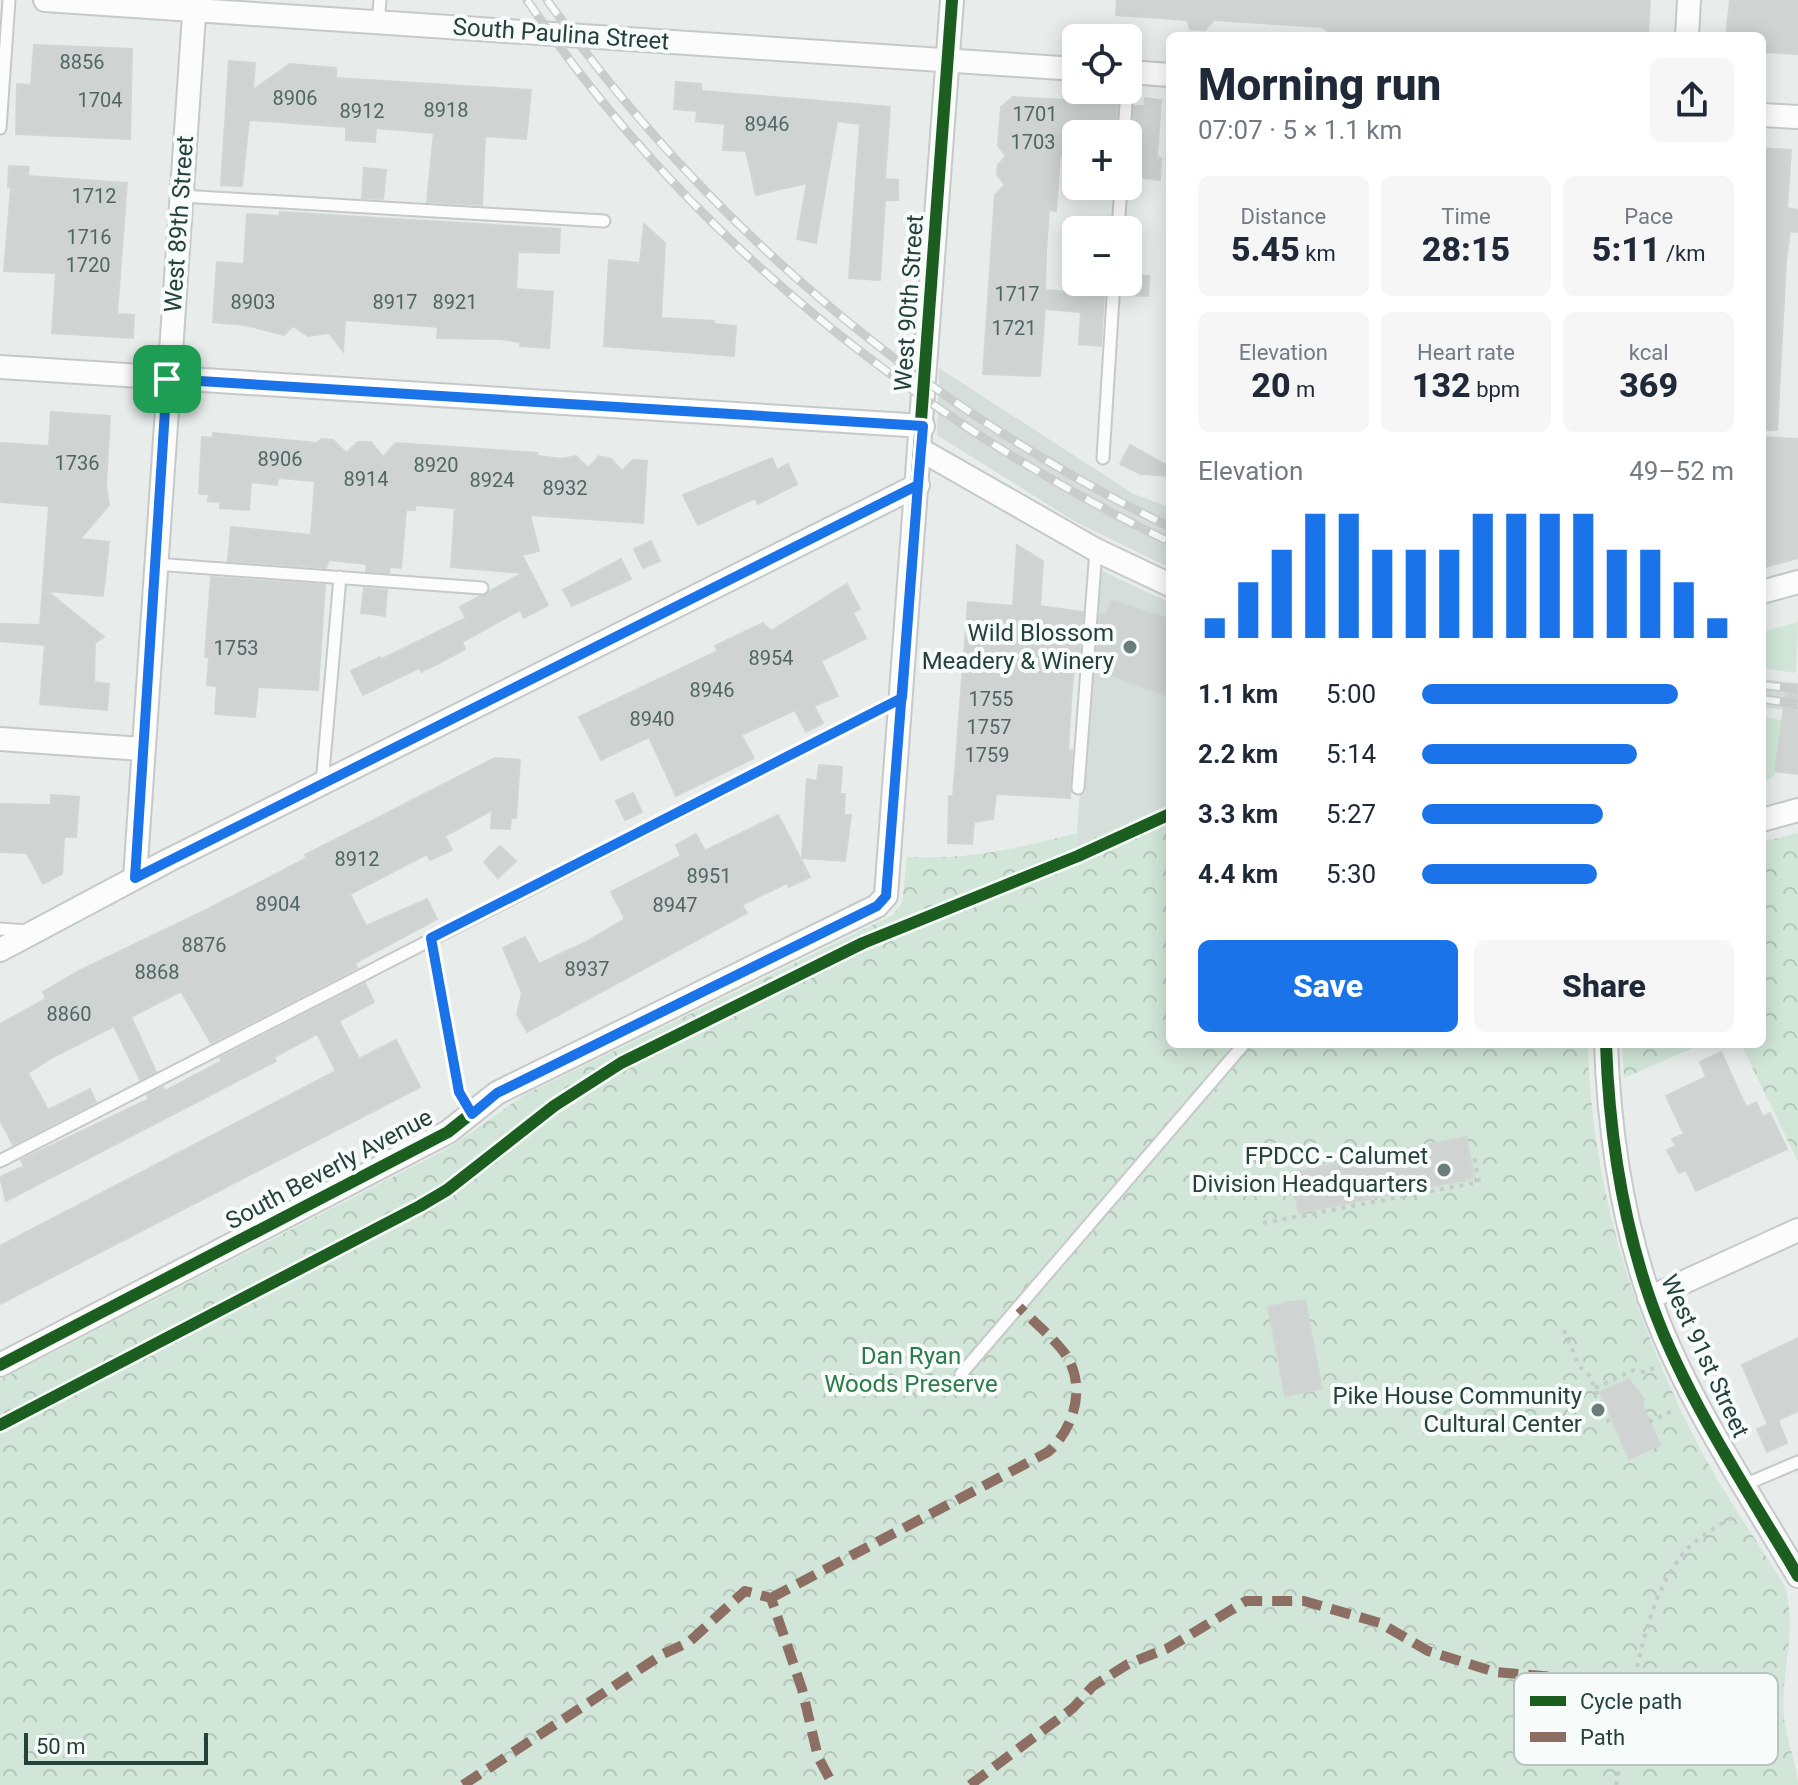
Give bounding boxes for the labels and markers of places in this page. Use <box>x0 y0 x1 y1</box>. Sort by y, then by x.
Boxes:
pin <box>133 345 201 413</box>
place label: Wild Blossom Meadery & Winery <box>922 619 1115 675</box>
marker: Wild Blossom Meadery & Winery <box>1121 638 1139 656</box>
place label: FPDCC - Calumet Division Headquarters <box>1192 1142 1428 1198</box>
marker: FPDCC - Calumet Division Headquarters <box>1435 1161 1453 1179</box>
place label: Pike House Community Cultural Center <box>1332 1382 1583 1438</box>
marker: Pike House Community Cultural Center <box>1589 1401 1607 1419</box>

